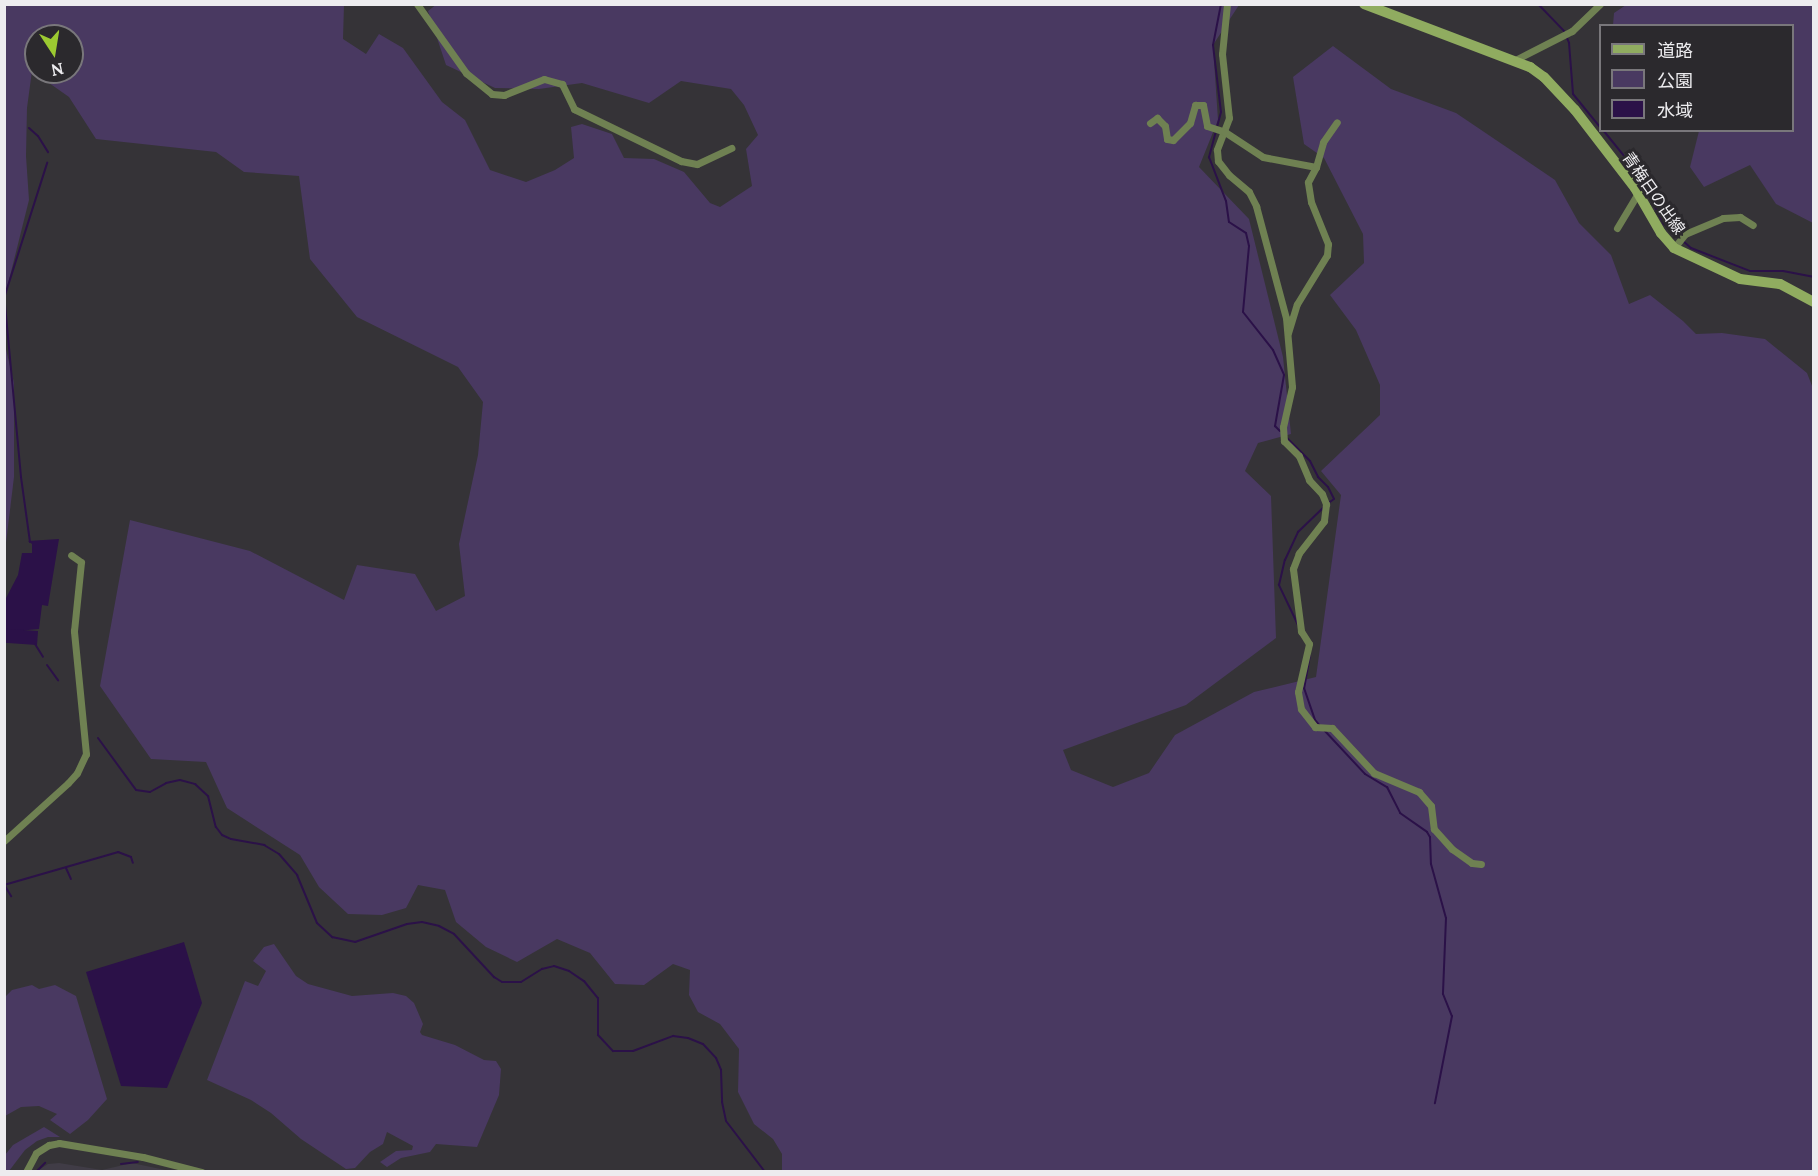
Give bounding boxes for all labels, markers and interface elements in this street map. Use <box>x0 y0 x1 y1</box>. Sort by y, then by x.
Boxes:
north arrow <box>24 24 84 84</box>
legend <box>1599 24 1794 132</box>
text: 道路 <box>1657 39 1693 62</box>
text: N <box>49 59 65 81</box>
text: 公園 <box>1657 69 1693 92</box>
text: 水域 <box>1657 99 1693 122</box>
street label: 青梅日の出線 <box>1619 148 1689 238</box>

